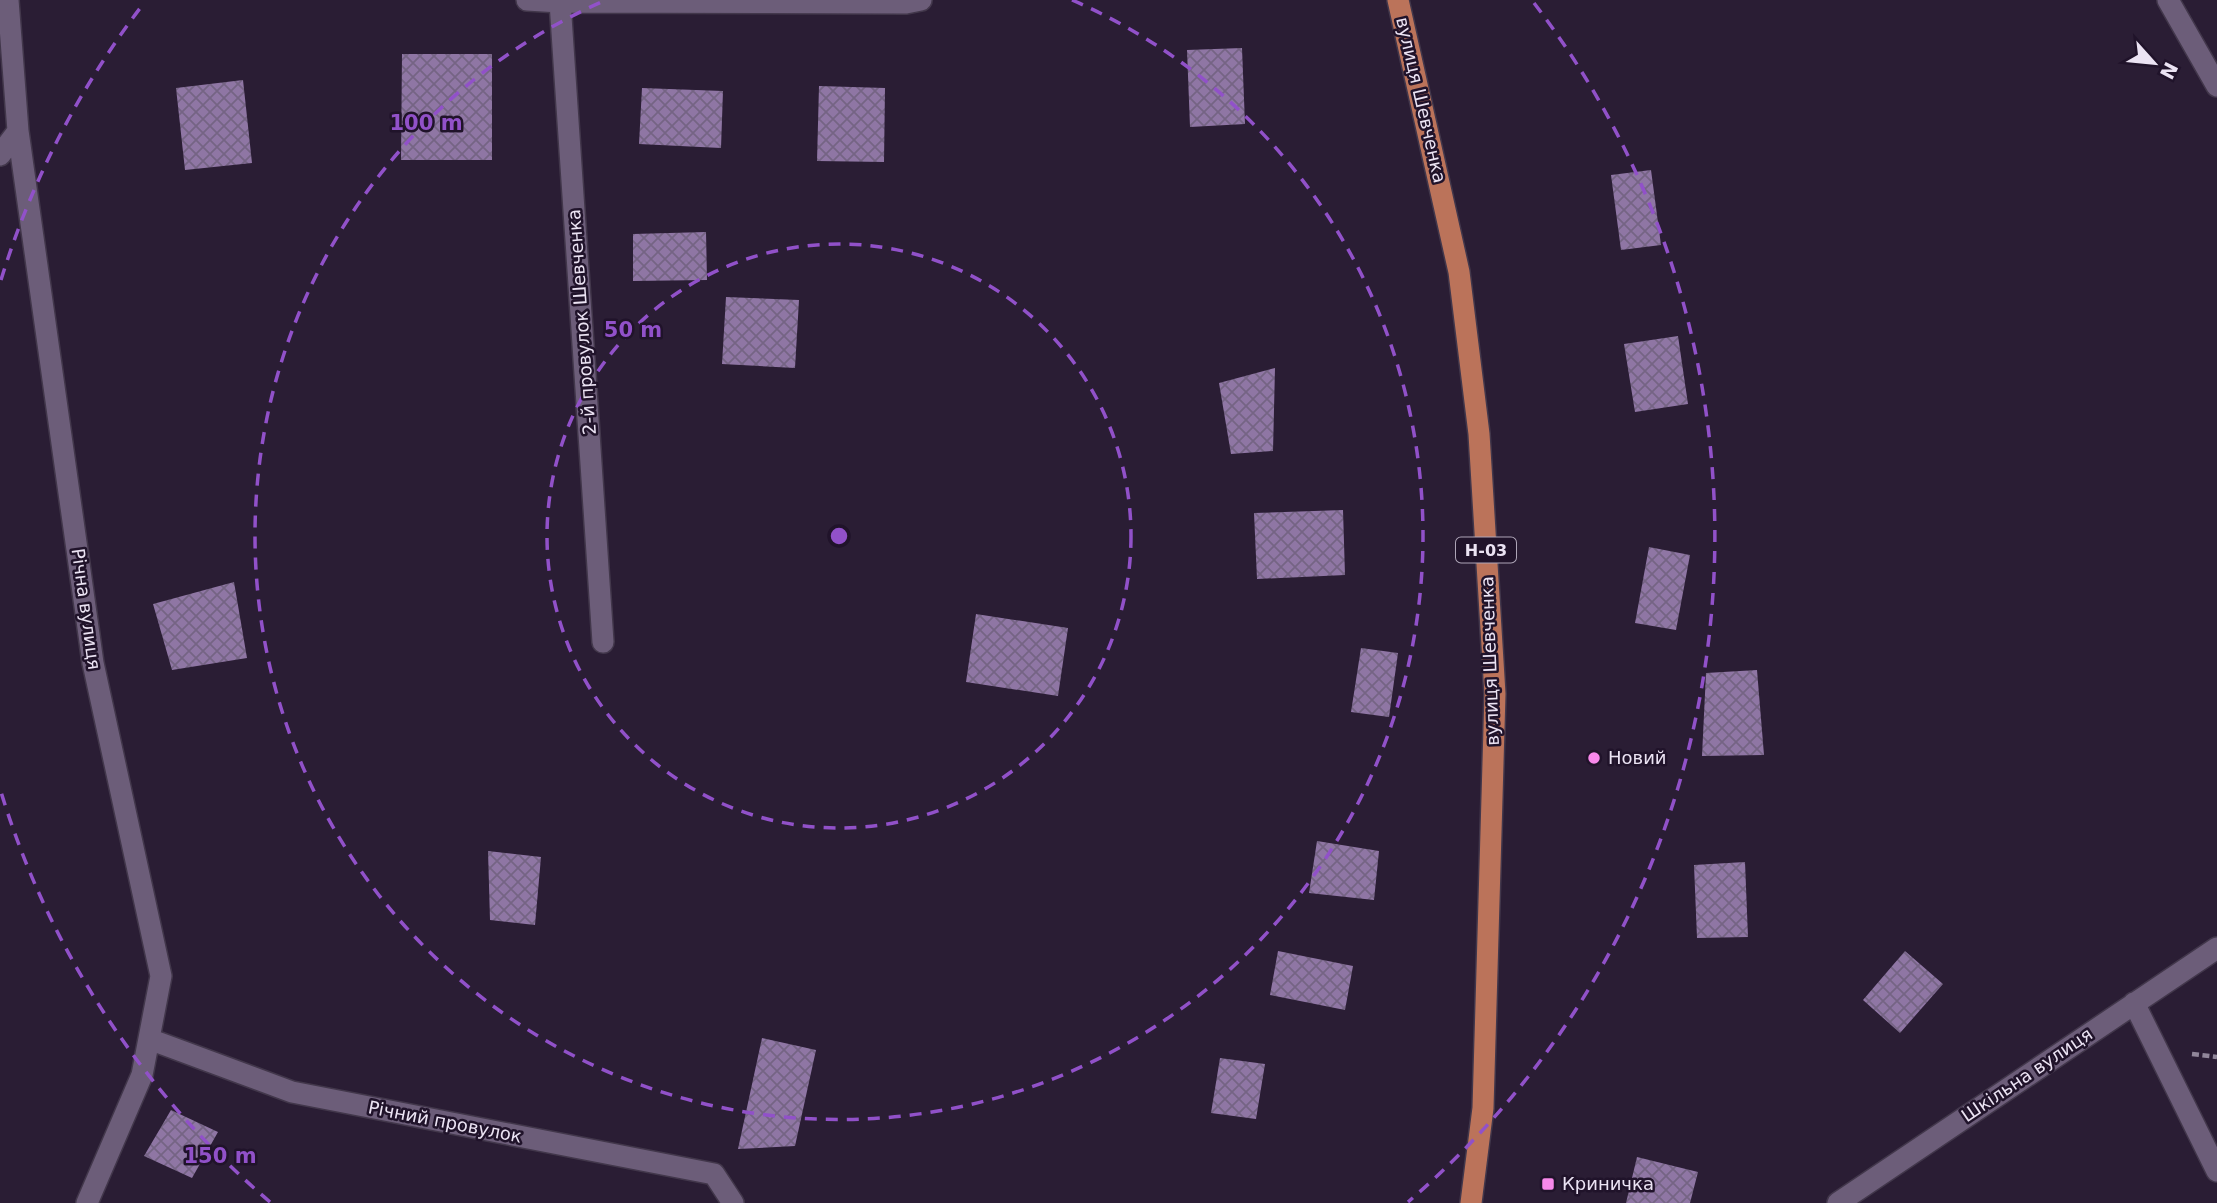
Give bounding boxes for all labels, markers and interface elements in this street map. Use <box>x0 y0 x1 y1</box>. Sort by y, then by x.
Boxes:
street label: вулиця Шевченка <box>1392 15 1451 185</box>
north arrow <box>2119 28 2189 98</box>
text: N <box>2156 59 2183 83</box>
text: 100 m <box>389 111 463 135</box>
street label: 2-й провулок Шевченка <box>563 208 600 436</box>
text: 50 m <box>604 318 662 342</box>
centre of rings <box>827 524 851 548</box>
road number: Н-03 <box>1456 538 1516 562</box>
street label: Річна вулиця <box>68 547 105 671</box>
street label: вулиця Шевченка <box>1476 576 1503 746</box>
place label: Новий <box>1608 747 1667 768</box>
marker: Новий <box>1586 750 1602 766</box>
street label: Шкільна вулиця <box>1957 1023 2096 1126</box>
street label: Річний провулок <box>366 1096 524 1147</box>
text: 150 m <box>183 1144 257 1168</box>
place label: Криничка <box>1562 1173 1654 1194</box>
marker: Криничка <box>1540 1176 1556 1192</box>

